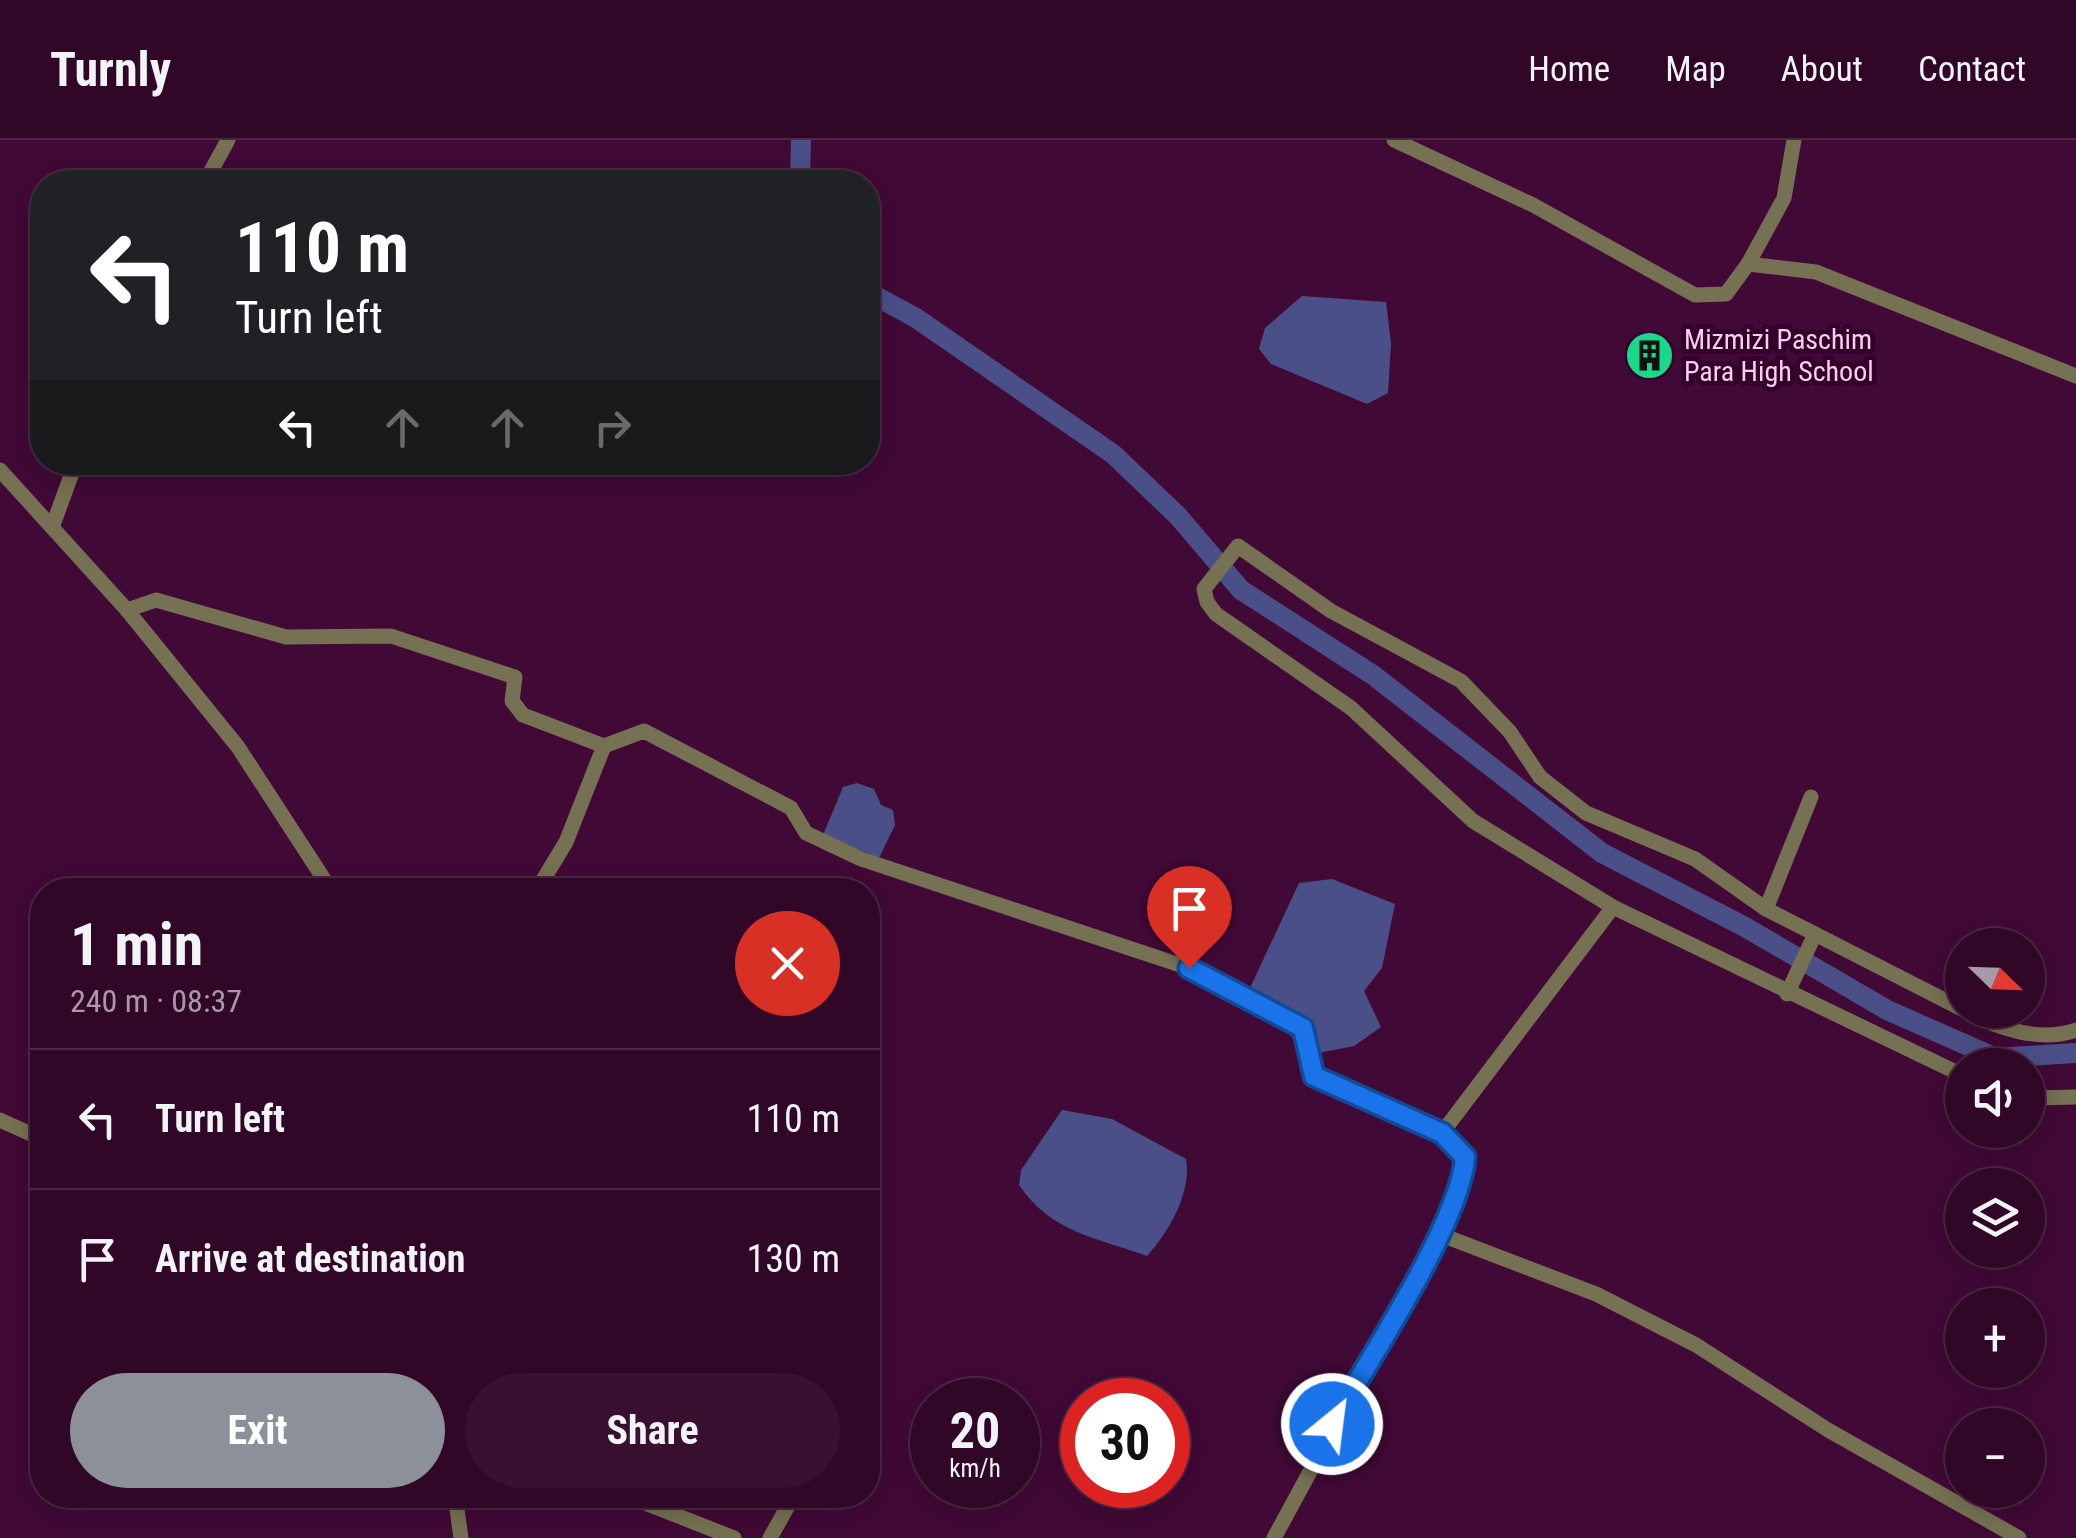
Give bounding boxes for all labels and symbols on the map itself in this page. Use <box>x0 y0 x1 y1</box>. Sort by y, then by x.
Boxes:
place label: Mizmizi Paschim Para High School <box>1684 323 1874 388</box>
building icon: Mizmizi Paschim Para High School <box>1623 329 1675 381</box>
pin <box>1147 866 1232 969</box>
north arrow <box>1945 928 2045 1028</box>
position arrow <box>1280 1372 1384 1476</box>
speed limit sign: 30 <box>1060 1378 1190 1508</box>

